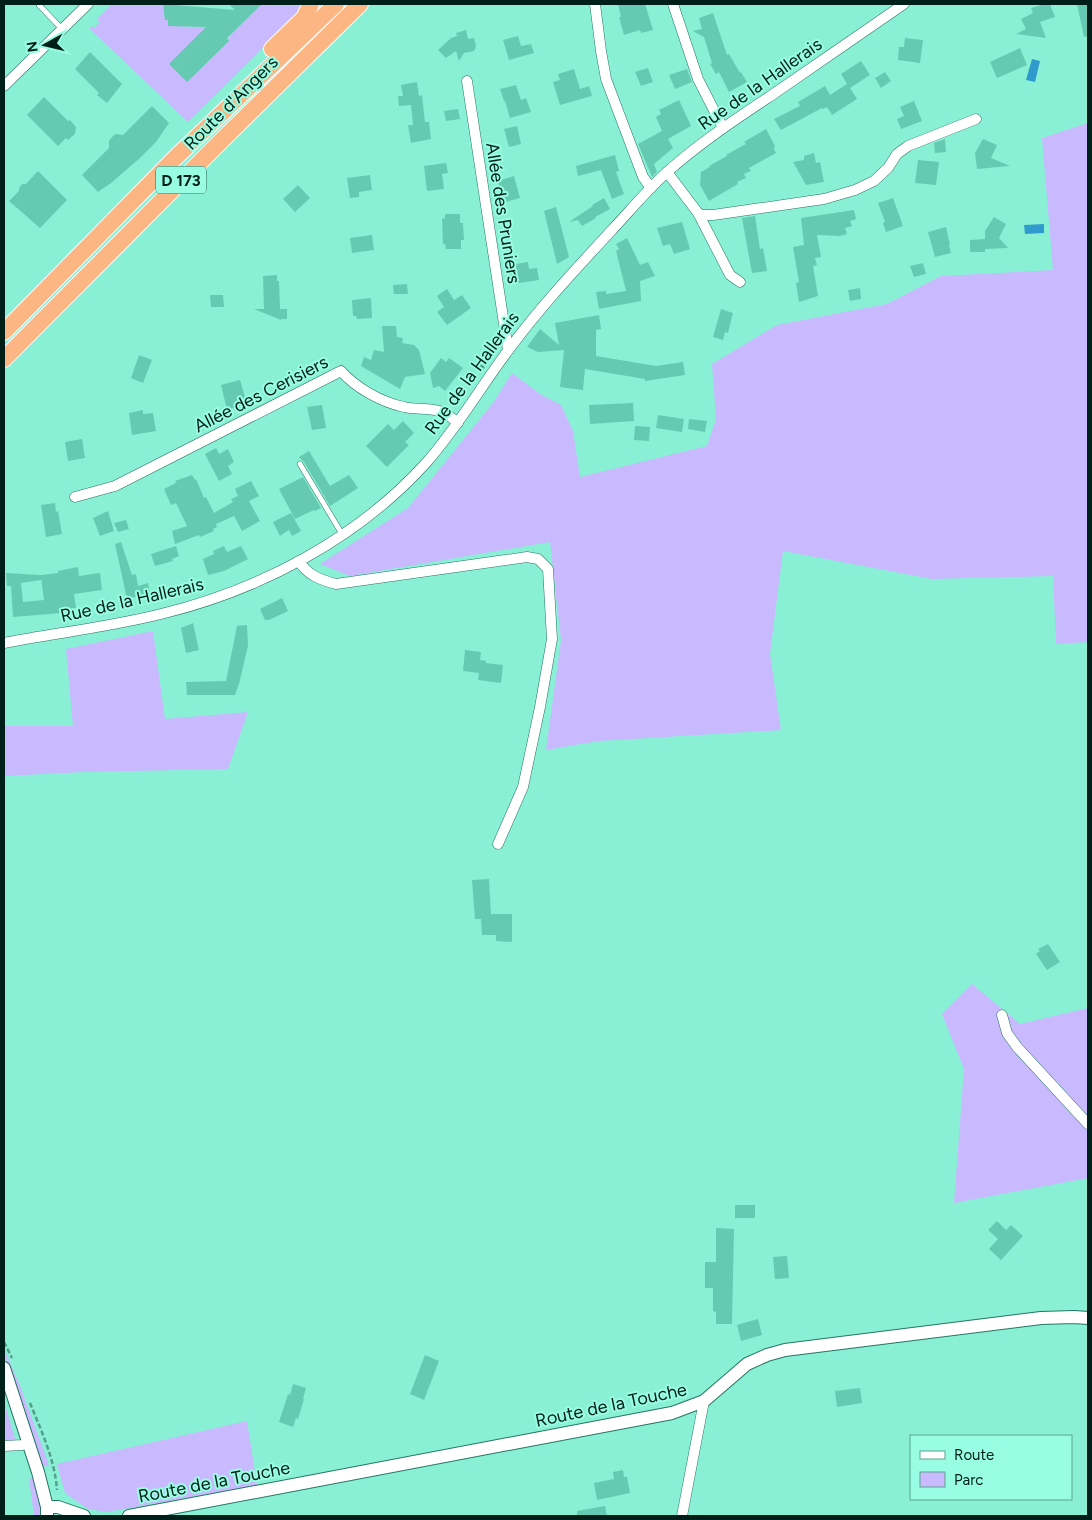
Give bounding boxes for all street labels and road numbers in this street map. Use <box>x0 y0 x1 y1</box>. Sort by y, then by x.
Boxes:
street label: Rue de la Hallerais <box>694 33 826 135</box>
street label: Route d'Angers <box>179 51 283 155</box>
street label: Allée des Pruniers <box>481 141 525 285</box>
road number: D 173 <box>156 166 206 194</box>
street label: Rue de la Hallerais <box>420 307 524 439</box>
street label: Allée des Cerisiers <box>190 351 332 437</box>
street label: Rue de la Hallerais <box>58 573 206 627</box>
street label: Route de la Touche <box>533 1378 689 1432</box>
street label: Route de la Touche <box>136 1456 292 1508</box>

